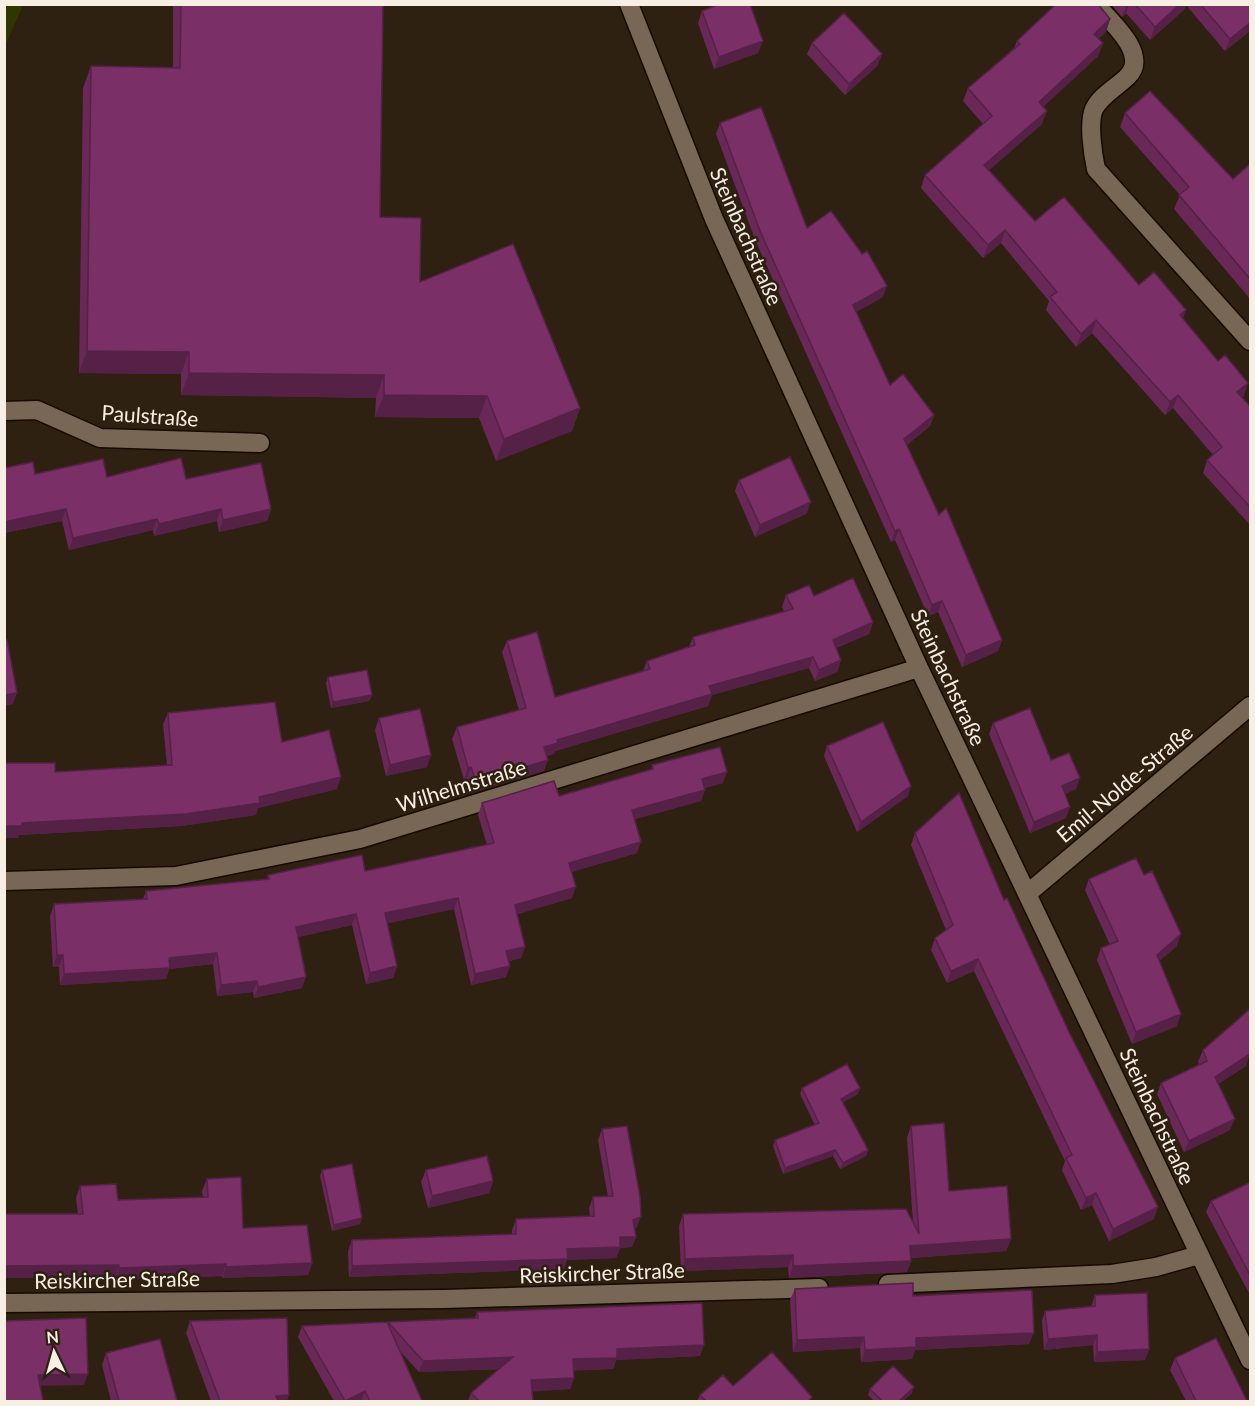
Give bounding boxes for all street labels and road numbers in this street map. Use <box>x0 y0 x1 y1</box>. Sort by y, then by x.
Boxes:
street label: Steinbachstraße <box>705 163 789 309</box>
street label: Paulstraße <box>101 399 199 431</box>
street label: Steinbachstraße <box>906 605 992 749</box>
street label: Emil-Nolde-Straße <box>1051 719 1197 847</box>
street label: Wilhelmstraße <box>393 753 529 817</box>
street label: Steinbachstraße <box>1115 1044 1201 1188</box>
street label: Reiskircher Straße <box>519 1257 685 1287</box>
street label: Reiskircher Straße <box>34 1265 200 1293</box>

